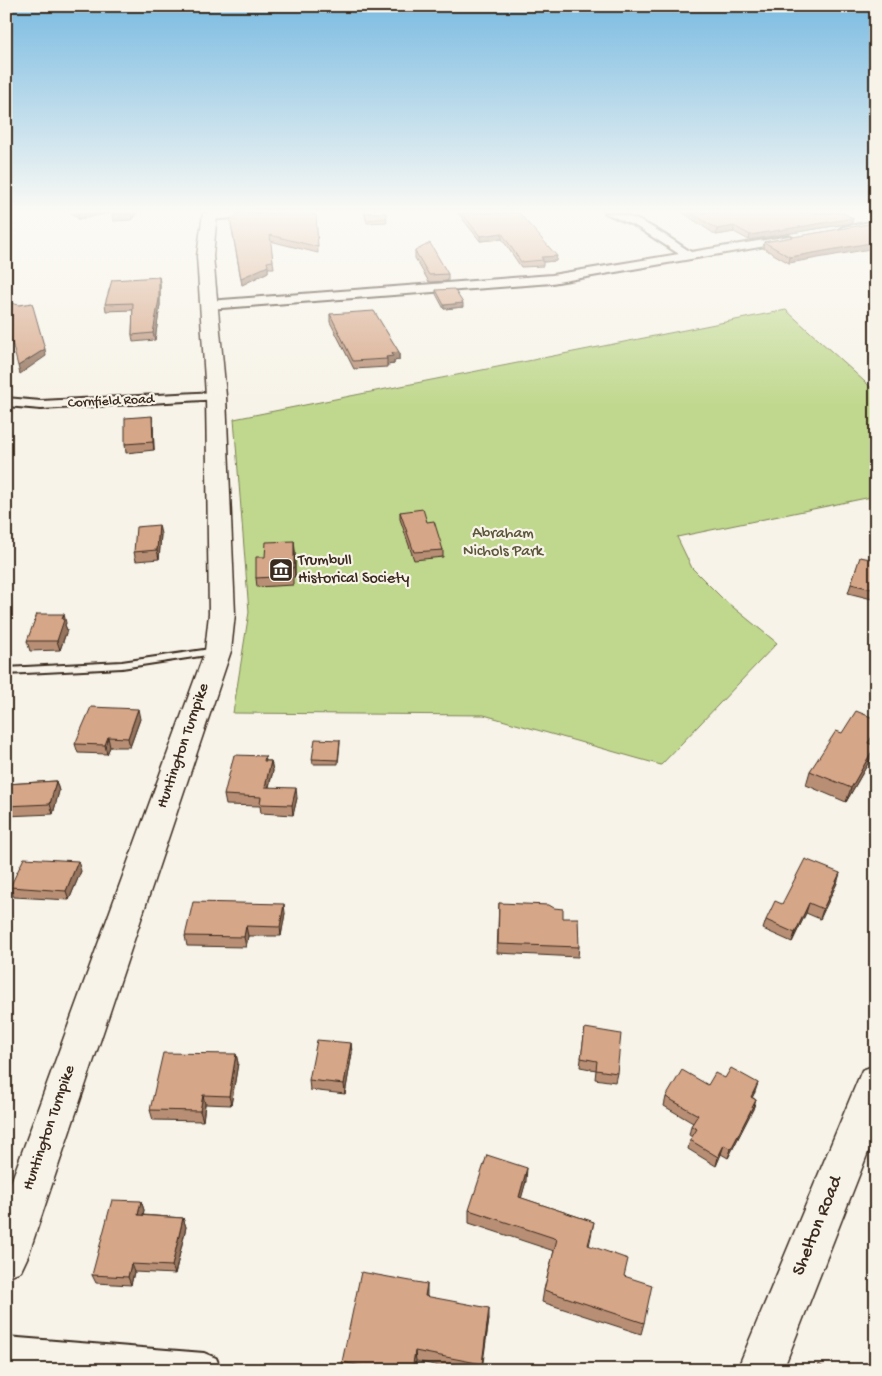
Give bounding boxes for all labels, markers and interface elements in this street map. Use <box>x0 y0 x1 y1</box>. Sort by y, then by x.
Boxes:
street label: Cornfield Road <box>68 391 156 413</box>
park label: Abraham Nichols Park <box>463 525 545 562</box>
place label: Trumbull Historical Society <box>297 552 410 589</box>
museum icon: Trumbull Historical Society <box>268 557 294 583</box>
street label: Huntington Turnpike <box>154 680 215 811</box>
street label: Huntington Turnpike <box>20 1062 81 1193</box>
street label: Shelton Road <box>788 1171 849 1279</box>

